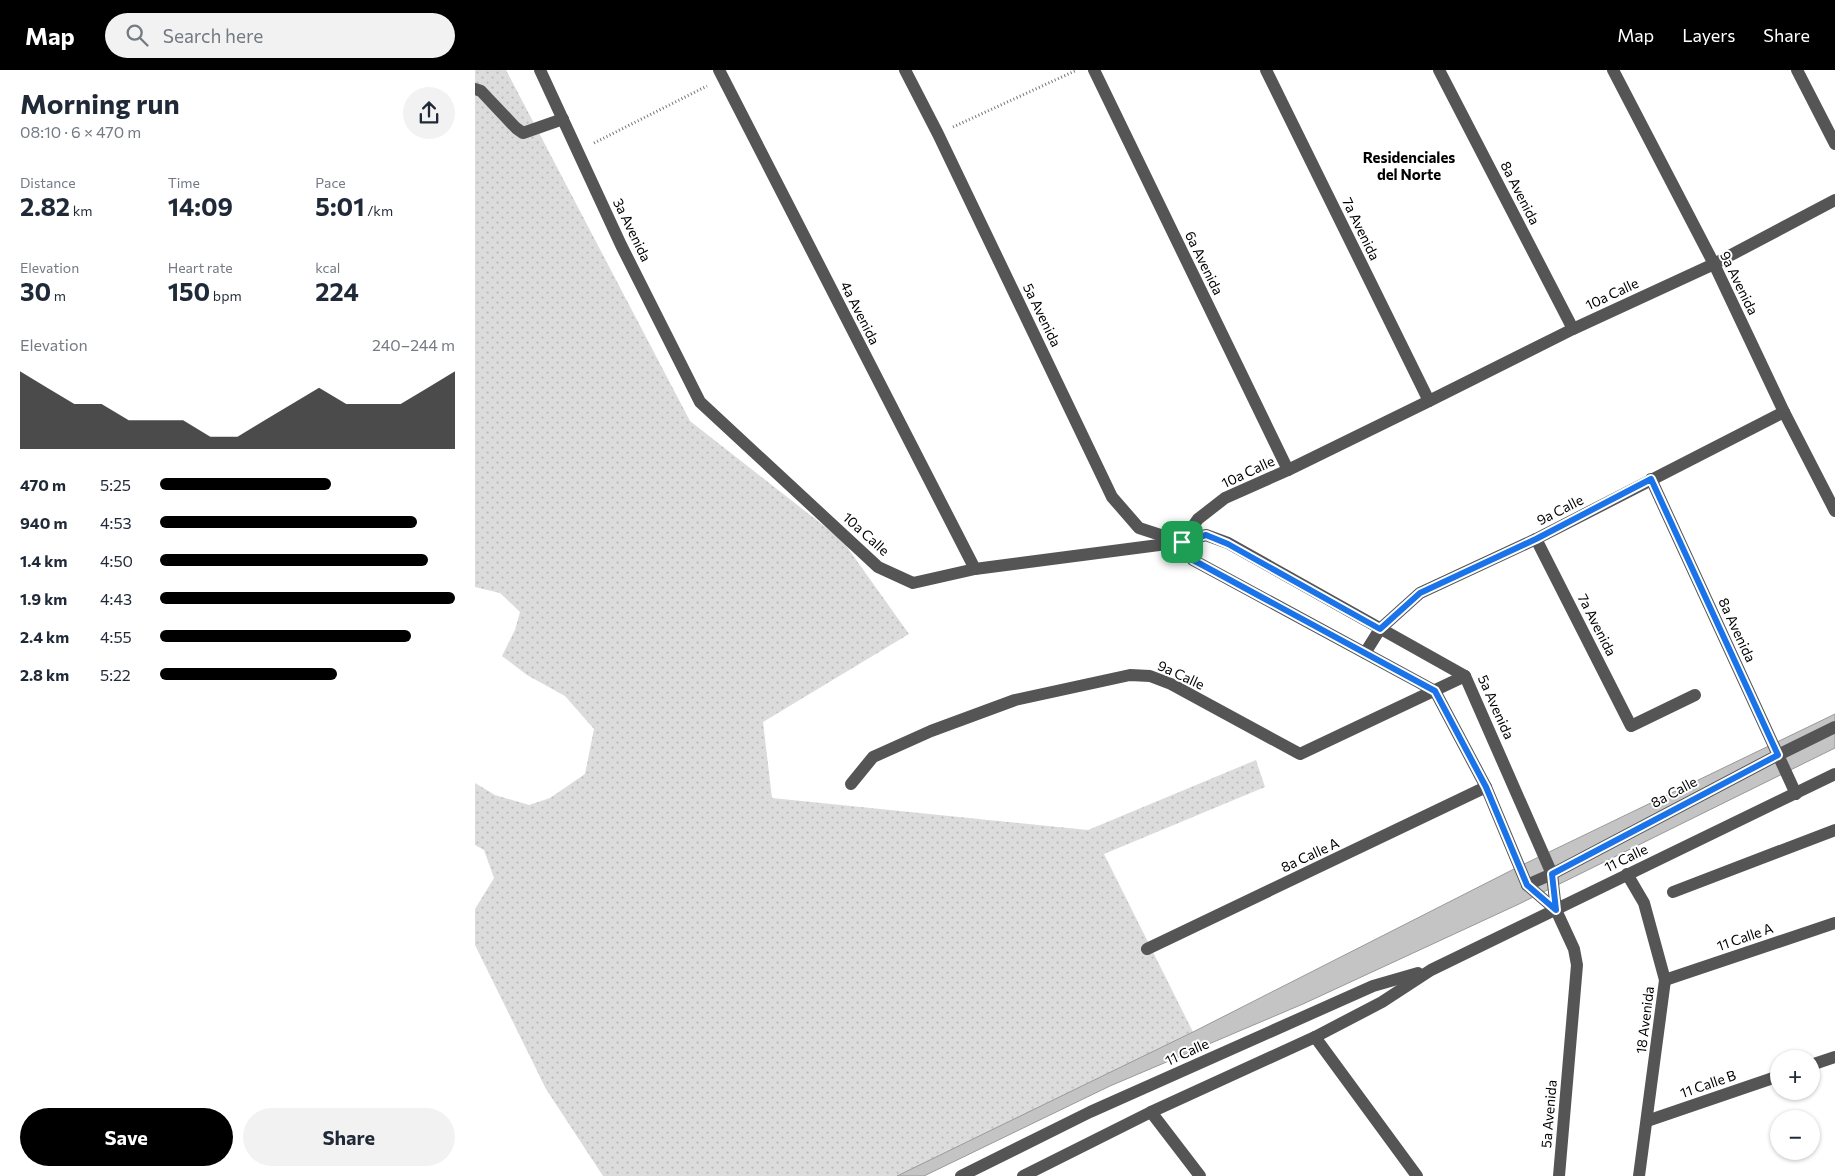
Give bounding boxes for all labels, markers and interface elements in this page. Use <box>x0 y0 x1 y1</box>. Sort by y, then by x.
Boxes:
search box <box>105 13 455 58</box>
text: Map <box>25 21 75 50</box>
icon: search <box>123 21 151 49</box>
text: Search here <box>163 24 263 47</box>
text: Map <box>1617 24 1654 46</box>
text: Layers <box>1682 24 1735 46</box>
text: Share <box>1763 24 1810 46</box>
text: Morning run <box>20 86 180 120</box>
button: share <box>403 87 455 139</box>
text: 08:10 · 6 × 470 m <box>20 122 141 141</box>
district label: Residenciales del Norte <box>1363 148 1455 183</box>
street label: 8a Avenida <box>1497 158 1544 227</box>
text: Distance <box>20 174 76 191</box>
text: Time <box>168 174 200 191</box>
text: Pace <box>315 174 346 191</box>
text: 2.82 <box>20 191 70 221</box>
text: 14:09 <box>168 191 233 221</box>
text: 5:01 <box>315 191 364 221</box>
street label: 3a Avenida <box>610 195 655 264</box>
street label: 7a Avenida <box>1339 195 1384 263</box>
text: km <box>70 202 93 219</box>
text: /km <box>364 202 393 219</box>
street label: 6a Avenida <box>1182 228 1227 298</box>
street label: 9a Avenida <box>1717 248 1762 318</box>
text: Elevation <box>20 259 79 276</box>
text: Heart rate <box>168 259 233 276</box>
text: kcal <box>315 259 340 276</box>
street label: 10a Calle <box>1583 274 1641 313</box>
text: 30 <box>20 276 51 306</box>
text: 150 <box>168 276 210 306</box>
text: 224 <box>315 276 359 306</box>
street label: 4a Avenida <box>837 278 884 347</box>
street label: 5a Avenida <box>1020 280 1065 349</box>
text: m <box>51 287 66 304</box>
text: bpm <box>210 287 242 304</box>
text: Elevation <box>20 335 88 354</box>
text: 240–244 m <box>372 335 455 354</box>
street label: 10a Calle <box>1219 452 1277 491</box>
text: 470 m <box>20 475 66 494</box>
text: 5:25 <box>100 475 131 494</box>
street label: 9a Calle <box>1534 491 1586 528</box>
street label: 10a Calle <box>840 508 893 559</box>
text: 940 m <box>20 513 67 532</box>
text: 4:53 <box>100 513 132 532</box>
pin <box>1161 521 1203 563</box>
icon: arrive <box>1168 528 1196 556</box>
text: 1.4 km <box>20 551 67 570</box>
text: 4:50 <box>100 551 133 570</box>
text: 1.9 km <box>20 589 67 608</box>
text: 4:43 <box>100 589 132 608</box>
street label: 7a Avenida <box>1575 591 1620 659</box>
street label: 8a Avenida <box>1715 595 1760 665</box>
text: 2.4 km <box>20 627 69 646</box>
text: 4:55 <box>100 627 132 646</box>
street label: 9a Calle <box>1155 656 1207 693</box>
text: 2.8 km <box>20 665 69 684</box>
text: 5:22 <box>100 665 131 684</box>
street label: 5a Avenida <box>1475 672 1518 742</box>
street label: 8a Calle <box>1648 772 1700 811</box>
street label: 8a Calle A <box>1278 834 1342 875</box>
street label: 11 Calle <box>1601 840 1650 875</box>
street label: 11 Calle A <box>1714 919 1776 954</box>
street label: 18 Avenida <box>1632 985 1657 1055</box>
street label: 11 Calle <box>1162 1034 1211 1069</box>
map controls <box>1770 1050 1820 1160</box>
button: + <box>1770 1050 1820 1100</box>
street label: 11 Calle B <box>1678 1066 1738 1101</box>
street label: 5a Avenida <box>1537 1079 1560 1149</box>
button: Save <box>20 1108 233 1166</box>
button: Share <box>243 1108 455 1166</box>
button: − <box>1770 1110 1820 1160</box>

